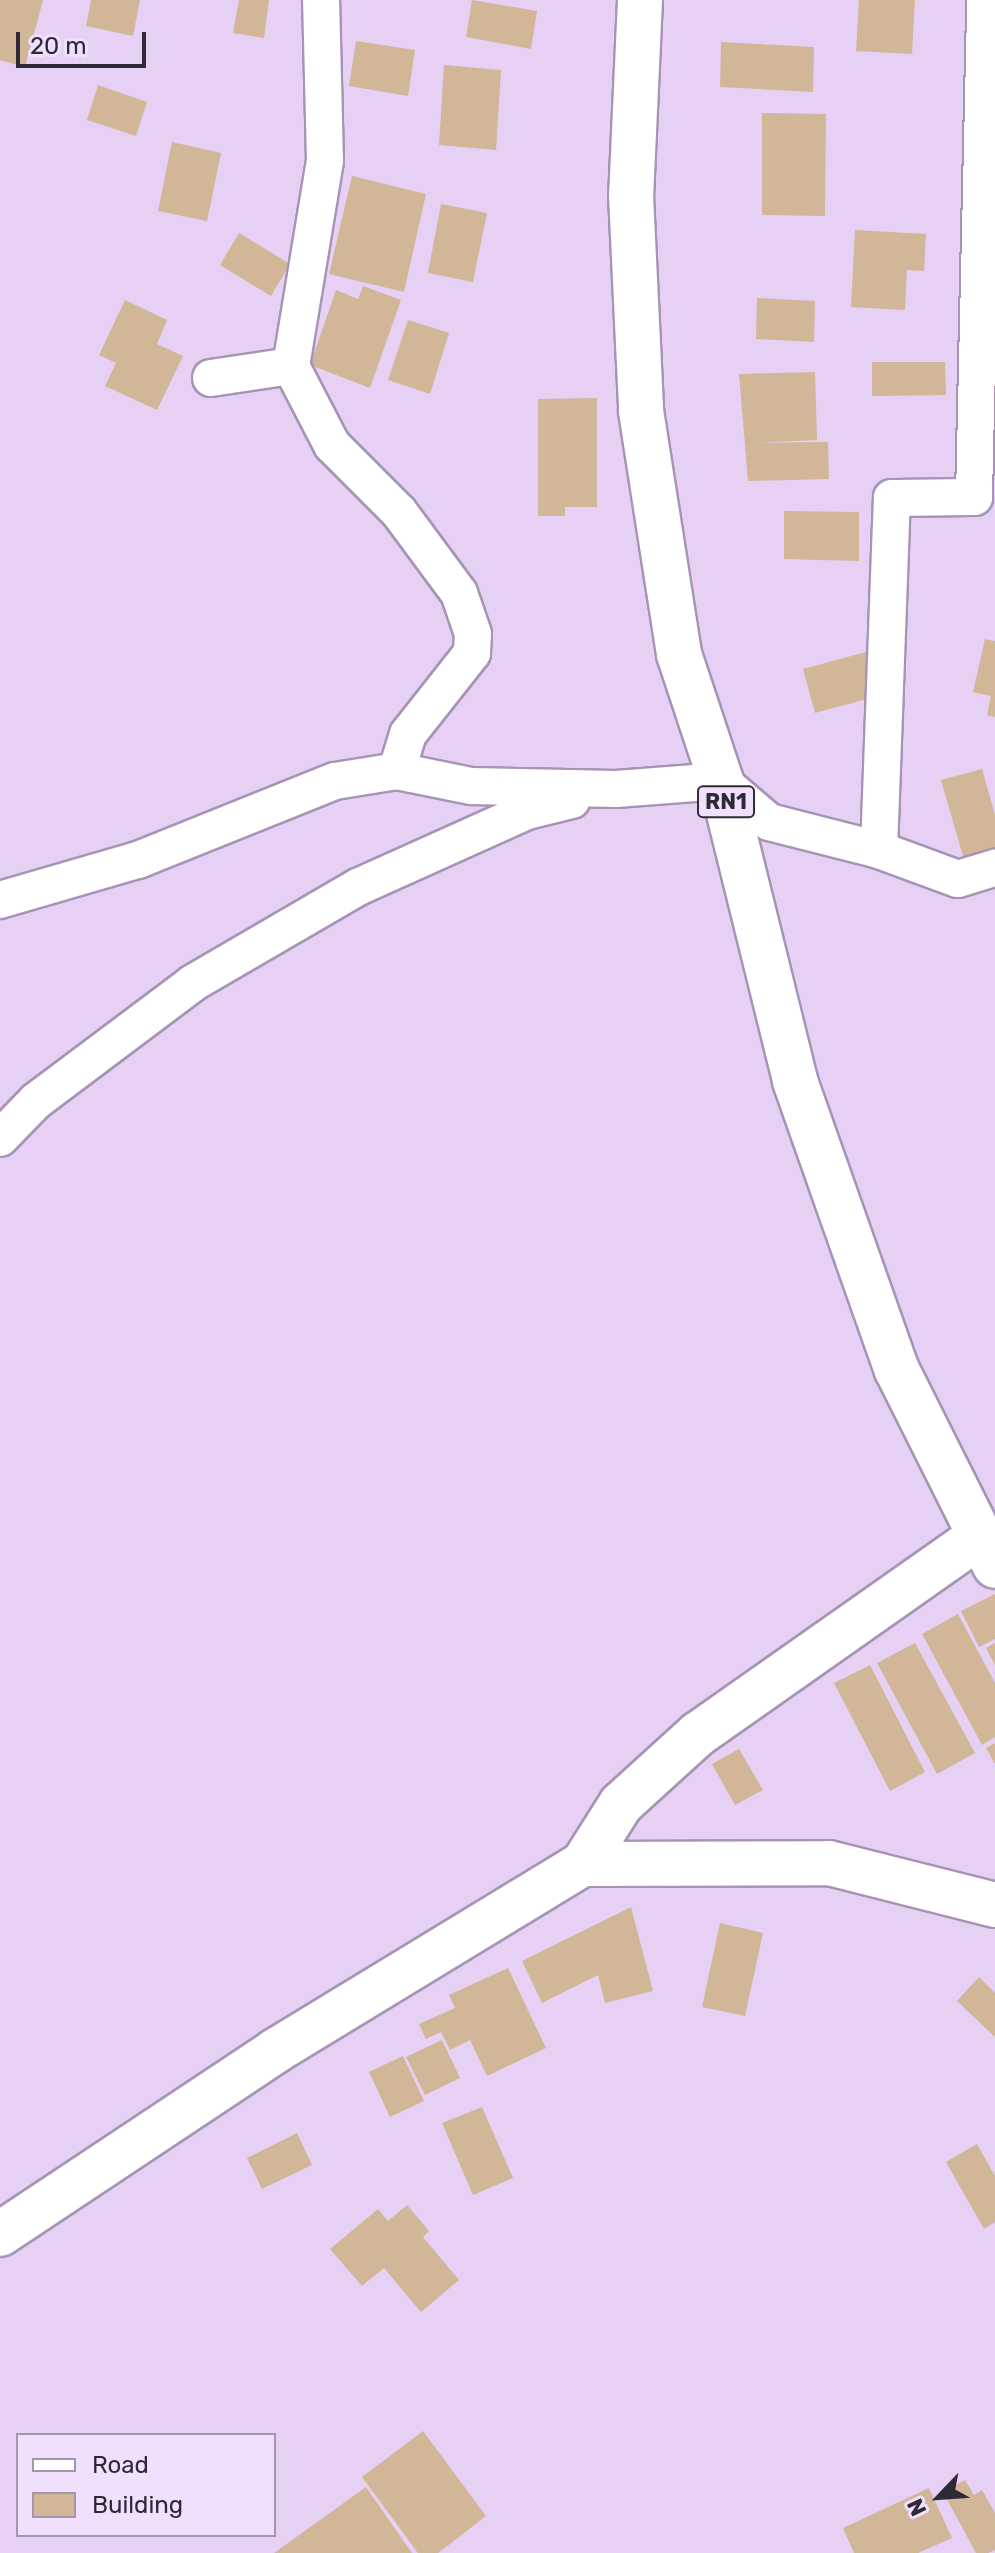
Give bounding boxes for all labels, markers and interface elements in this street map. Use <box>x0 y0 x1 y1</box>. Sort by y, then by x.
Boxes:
scale bar <box>20 16 150 66</box>
text: 20 m <box>30 32 87 60</box>
road number: RN1 <box>696 784 756 820</box>
legend <box>16 2433 276 2537</box>
text: Road <box>92 2451 149 2479</box>
north arrow <box>899 2457 979 2537</box>
text: Building <box>92 2491 183 2519</box>
text: N <box>901 2494 932 2520</box>

